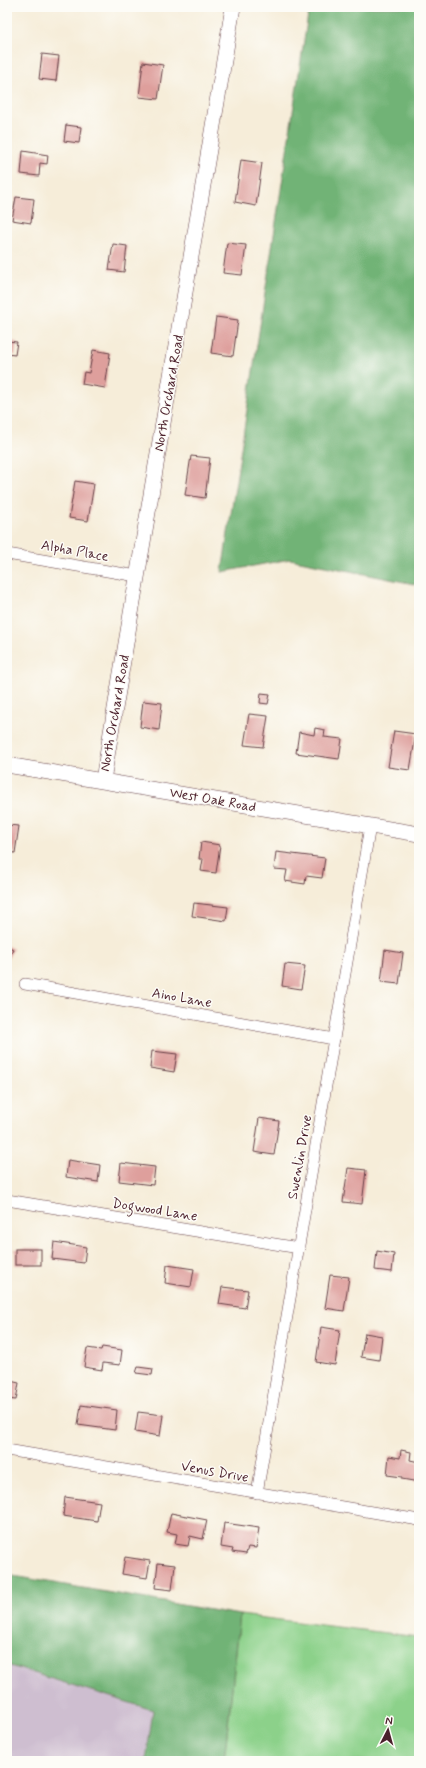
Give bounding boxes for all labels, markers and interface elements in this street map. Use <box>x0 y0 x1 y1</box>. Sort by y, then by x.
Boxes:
street label: North Orchard Road <box>150 334 188 453</box>
street label: Alpha Place <box>40 536 110 566</box>
street label: North Orchard Road <box>96 654 134 773</box>
street label: West Oak Road <box>168 784 257 816</box>
street label: Aino Lane <box>151 984 213 1012</box>
street label: Swenlin Drive <box>284 1113 316 1201</box>
street label: Dogwood Lane <box>111 1194 199 1228</box>
street label: Venus Drive <box>180 1457 250 1487</box>
north arrow <box>368 1710 408 1750</box>
text: N <box>385 1714 393 1728</box>

